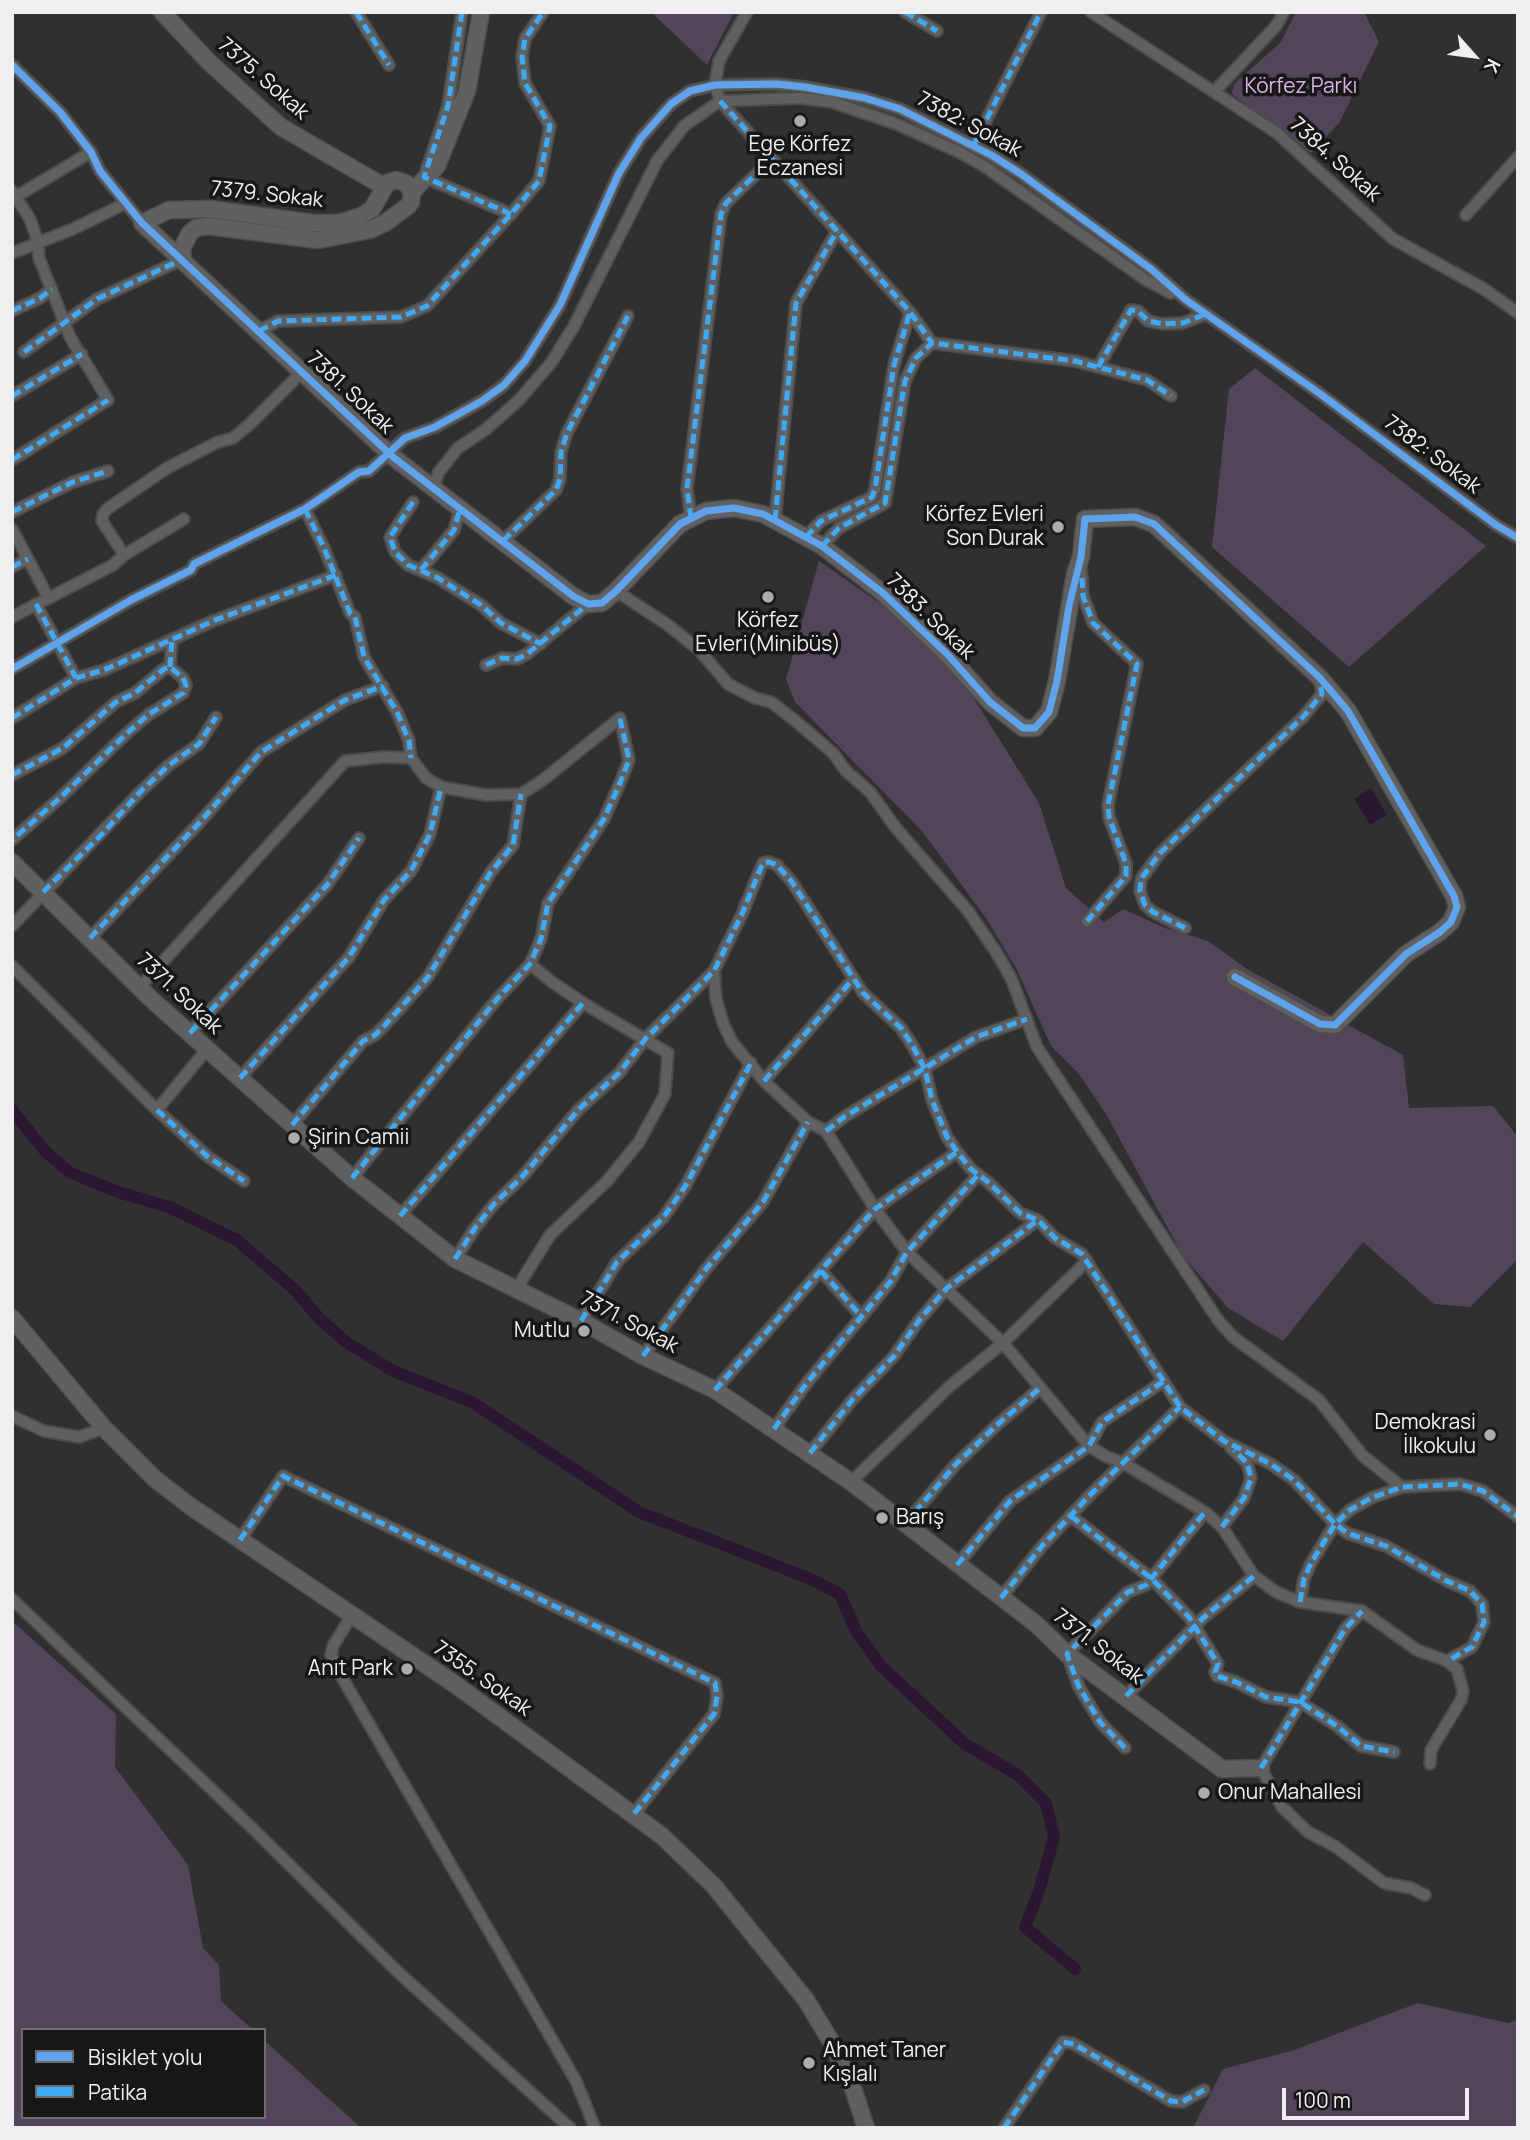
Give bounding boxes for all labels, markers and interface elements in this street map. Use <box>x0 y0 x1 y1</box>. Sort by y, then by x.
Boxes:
north arrow <box>1439 21 1509 91</box>
street label: 7375. Sokak <box>212 33 314 125</box>
text: K <box>1478 54 1507 77</box>
park label: Körfez Parkı <box>1245 74 1357 100</box>
street label: 7382: Sokak <box>912 87 1026 163</box>
marker: Ege Körfez Eczanesi <box>792 113 808 129</box>
street label: 7384. Sokak <box>1284 113 1386 207</box>
place label: Ege Körfez Eczanesi <box>749 132 851 182</box>
street label: 7379. Sokak <box>210 177 324 213</box>
street label: 7381. Sokak <box>302 347 398 439</box>
street label: 7382: Sokak <box>1379 410 1485 500</box>
place label: Körfez Evleri Son Durak <box>925 502 1044 552</box>
marker: Körfez Evleri Son Durak <box>1050 519 1066 535</box>
street label: 7383. Sokak <box>880 569 980 665</box>
marker: Körfez Evleri(Minibüs) <box>760 589 776 605</box>
place label: Körfez Evleri(Minibüs) <box>695 608 841 658</box>
street label: 7371. Sokak <box>131 948 227 1040</box>
place label: Şirin Camii <box>308 1125 409 1151</box>
marker: Şirin Camii <box>286 1130 302 1146</box>
street label: 7371. Sokak <box>576 1287 682 1359</box>
place label: Mutlu <box>514 1318 570 1344</box>
marker: Mutlu <box>576 1323 592 1339</box>
place label: Demokrasi İlkokulu <box>1375 1410 1476 1460</box>
marker: Demokrasi İlkokulu <box>1482 1427 1498 1443</box>
place label: Barış <box>896 1505 944 1531</box>
marker: Barış <box>874 1510 890 1526</box>
street label: 7371. Sokak <box>1048 1604 1148 1690</box>
street label: 7355. Sokak <box>428 1636 536 1722</box>
place label: Anıt Park <box>308 1656 393 1682</box>
marker: Anıt Park <box>399 1661 415 1677</box>
place label: Onur Mahallesi <box>1218 1780 1361 1806</box>
marker: Onur Mahallesi <box>1196 1785 1212 1801</box>
legend <box>21 2028 266 2119</box>
place label: Ahmet Taner Kışlalı <box>823 2038 946 2088</box>
text: Bisiklet yolu <box>88 2043 202 2071</box>
marker: Ahmet Taner Kışlalı <box>801 2055 817 2071</box>
scale bar <box>1285 2074 1472 2118</box>
text: Patika <box>88 2078 147 2106</box>
text: 100 m <box>1295 2086 1351 2114</box>

